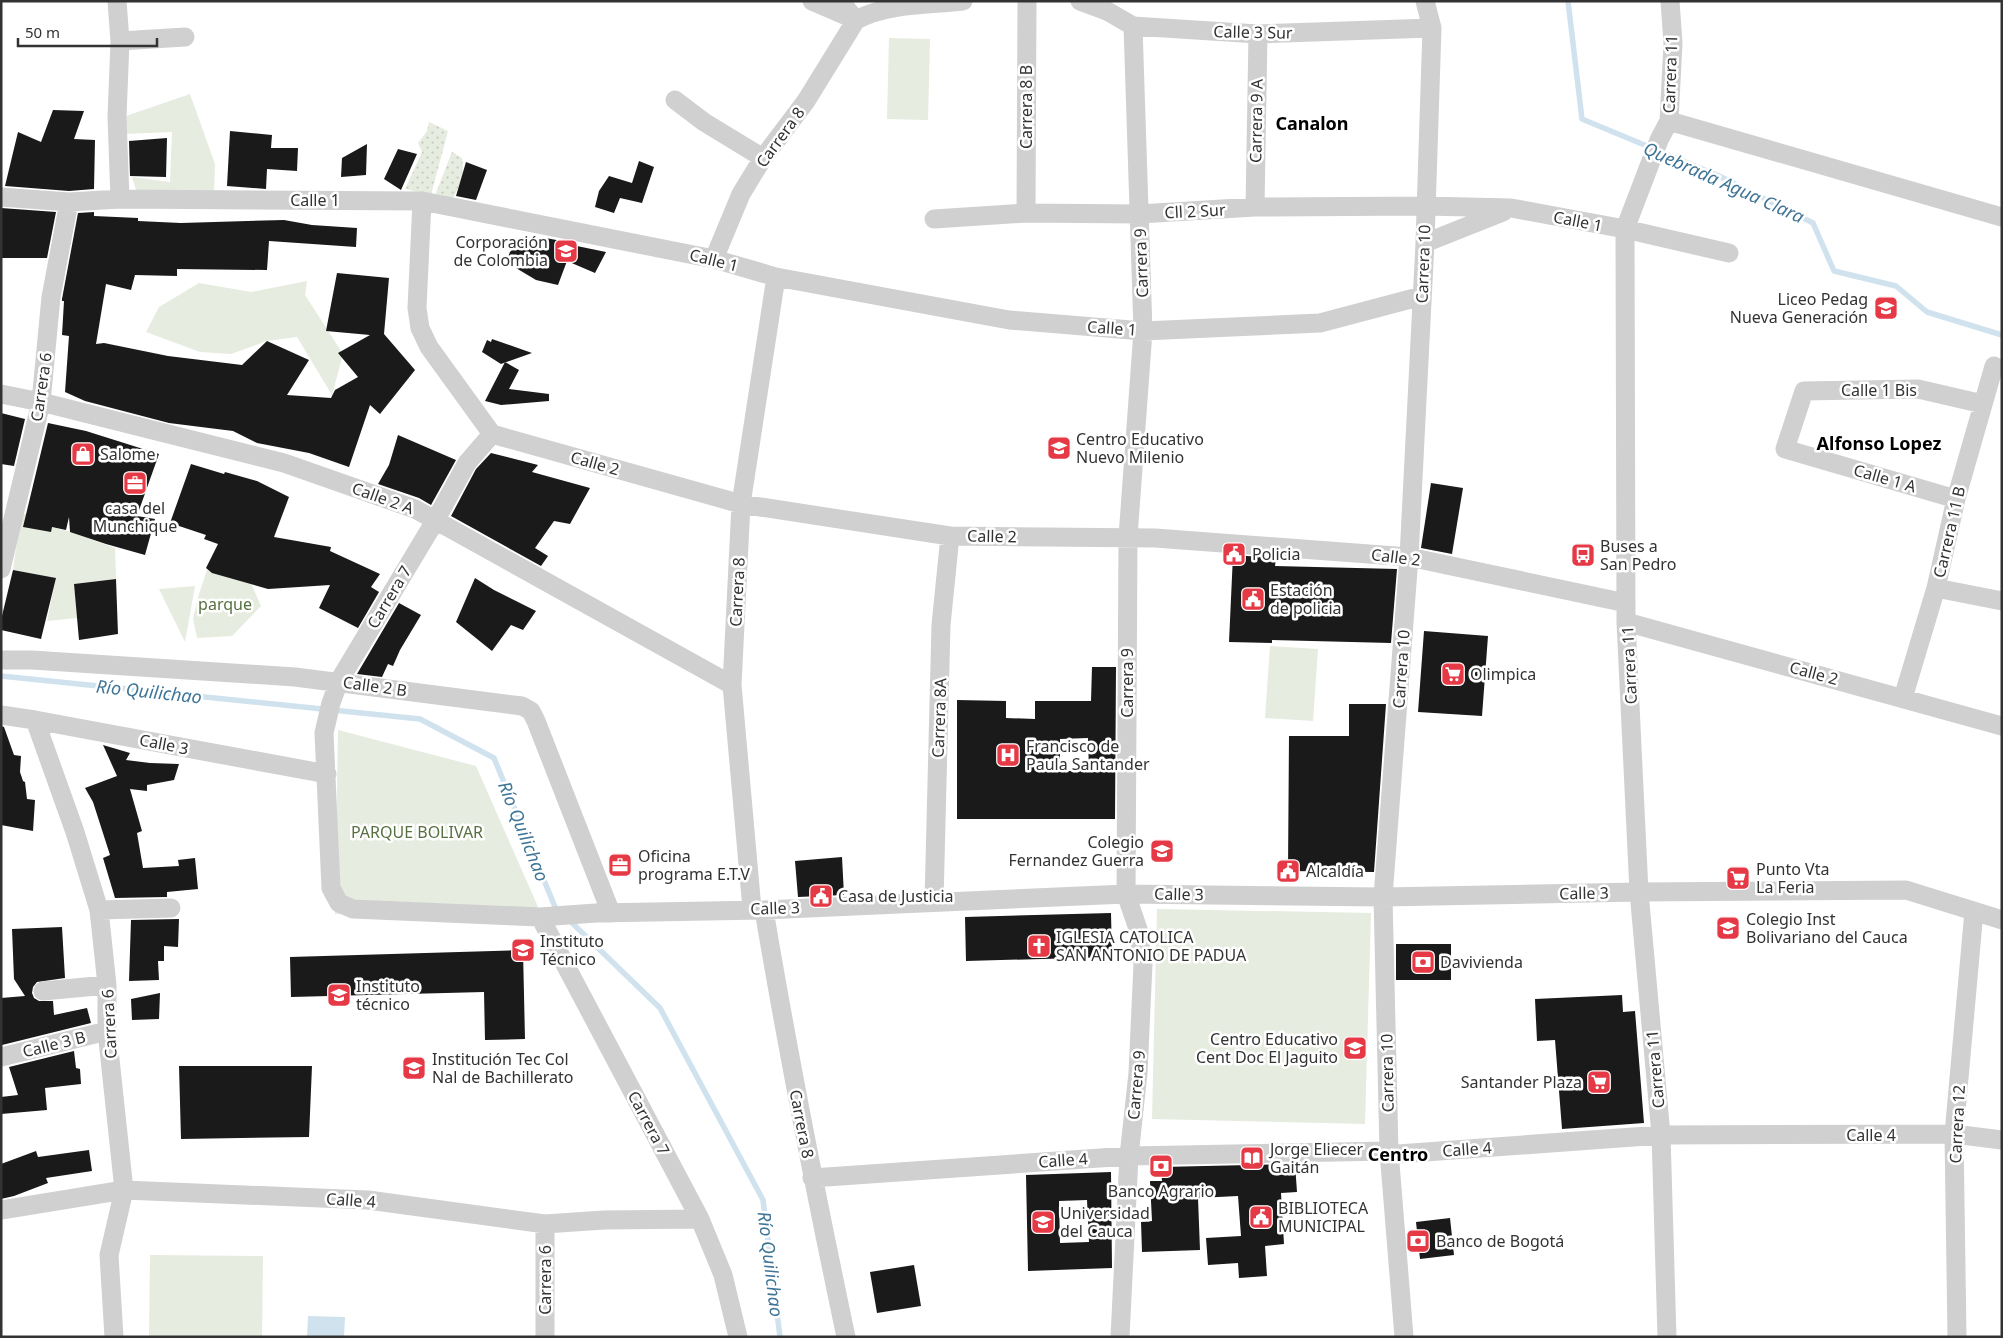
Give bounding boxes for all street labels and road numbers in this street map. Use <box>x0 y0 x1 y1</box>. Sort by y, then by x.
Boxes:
street label: Calle 3 Sur <box>1213 20 1293 44</box>
street label: Carrera 11 <box>1658 34 1682 114</box>
street label: Carrera 8 B <box>1015 65 1037 149</box>
street label: Carrera 9 A <box>1244 78 1268 163</box>
street label: Carrera 8 <box>751 102 809 172</box>
street label: Calle 1 <box>290 189 340 211</box>
street label: Cll 2 Sur <box>1164 198 1226 224</box>
street label: Calle 1 <box>1552 205 1604 237</box>
street label: Carrera 10 <box>1411 224 1435 304</box>
street label: Carrera 9 <box>1129 228 1153 298</box>
street label: Calle 1 <box>687 243 741 277</box>
street label: Calle 1 <box>1086 315 1138 341</box>
street label: Carrera 6 <box>25 351 57 423</box>
street label: Calle 1 Bis <box>1841 379 1917 401</box>
street label: Calle 2 <box>568 446 622 480</box>
street label: Calle 1 A <box>1851 459 1920 498</box>
street label: Calle 2 A <box>349 477 418 520</box>
street label: Carrera 11 B <box>1928 484 1970 580</box>
street label: Calle 2 <box>967 525 1017 547</box>
street label: Calle 2 <box>1370 543 1422 571</box>
street label: Carrera 8 <box>724 557 750 627</box>
street label: Carrera 7 <box>362 562 416 632</box>
street label: Carrera 11 <box>1616 625 1642 705</box>
street label: Carrera 10 <box>1387 629 1415 709</box>
street label: Carrera 9 <box>1116 648 1138 718</box>
street label: Calle 2 <box>1787 656 1841 690</box>
street label: Calle 2 B <box>342 671 408 701</box>
street label: Carrera 8A <box>927 677 951 758</box>
street label: Calle 3 <box>138 728 190 760</box>
street label: Calle 3 <box>1559 882 1609 904</box>
street label: Calle 3 <box>1154 883 1204 905</box>
street label: Calle 3 <box>750 896 800 920</box>
street label: Carrera 6 <box>96 989 122 1059</box>
street label: Calle 3 B <box>20 1026 88 1062</box>
street label: Carrera 11 <box>1641 1029 1669 1109</box>
street label: Carrera 10 <box>1375 1033 1399 1113</box>
street label: Carrera 9 <box>1122 1049 1150 1121</box>
street label: Carrera 12 <box>1944 1084 1970 1164</box>
street label: Carrera 7 <box>623 1087 675 1159</box>
street label: Carrera 8 <box>785 1088 819 1160</box>
street label: Calle 4 <box>1846 1124 1896 1146</box>
street label: Calle 4 <box>1441 1136 1493 1162</box>
street label: Calle 4 <box>1037 1147 1089 1173</box>
street label: Calle 4 <box>325 1187 377 1213</box>
street label: Carrera 6 <box>534 1245 556 1315</box>

